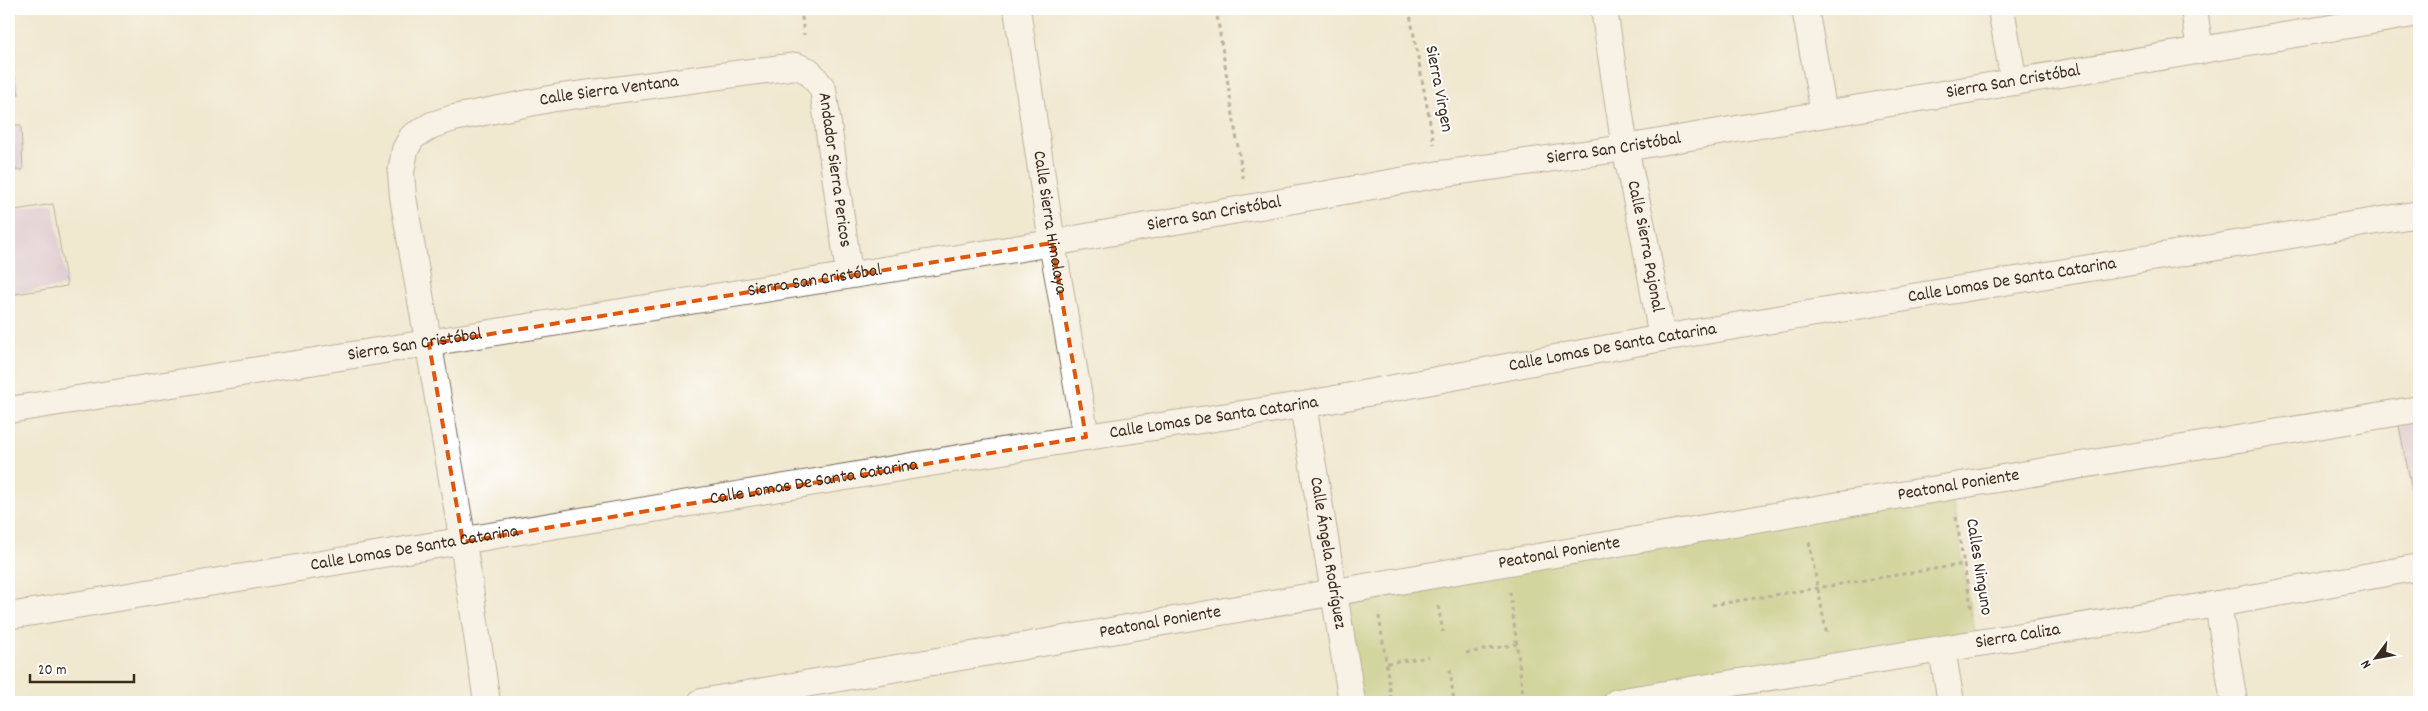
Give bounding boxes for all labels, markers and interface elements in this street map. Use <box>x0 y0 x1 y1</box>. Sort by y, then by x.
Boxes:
street label: Sierra Virgen <box>1417 44 1459 134</box>
street label: Sierra San Cristóbal <box>1944 58 2083 106</box>
street label: Calle Sierra Ventana <box>537 69 681 113</box>
street label: Andador Sierra Pericos <box>811 91 858 249</box>
street label: Sierra San Cristóbal <box>1545 126 1684 171</box>
street label: Calle Sierra Himalaya <box>1026 149 1073 297</box>
street label: Calle Sierra Pajonal <box>1620 178 1670 315</box>
street label: Sierra San Cristóbal <box>1145 190 1284 238</box>
street label: Calle Lomas De Santa Catarina <box>1906 251 2118 310</box>
street label: Sierra San Cristóbal <box>746 258 884 304</box>
street label: Calle Lomas De Santa Catarina <box>1507 317 1719 379</box>
street label: Sierra San Cristóbal <box>346 322 484 368</box>
street label: Calle Lomas De Santa Catarina <box>1108 390 1321 446</box>
street label: Calle Lomas De Santa Catarina <box>708 453 920 512</box>
street label: Peatonal Poniente <box>1896 463 2021 508</box>
street label: Calle Ángela Rodríguez <box>1303 475 1352 631</box>
street label: Calles Ninguno <box>1958 517 1998 617</box>
street label: Calle Lomas De Santa Catarina <box>309 519 521 578</box>
street label: Peatonal Poniente <box>1496 530 1622 576</box>
street label: Peatonal Poniente <box>1097 600 1223 645</box>
street label: Sierra Caliza <box>1974 617 2062 656</box>
north arrow <box>2350 634 2400 684</box>
scale bar <box>30 651 134 683</box>
text: N <box>2356 656 2377 672</box>
text: 20 m <box>38 660 66 682</box>

